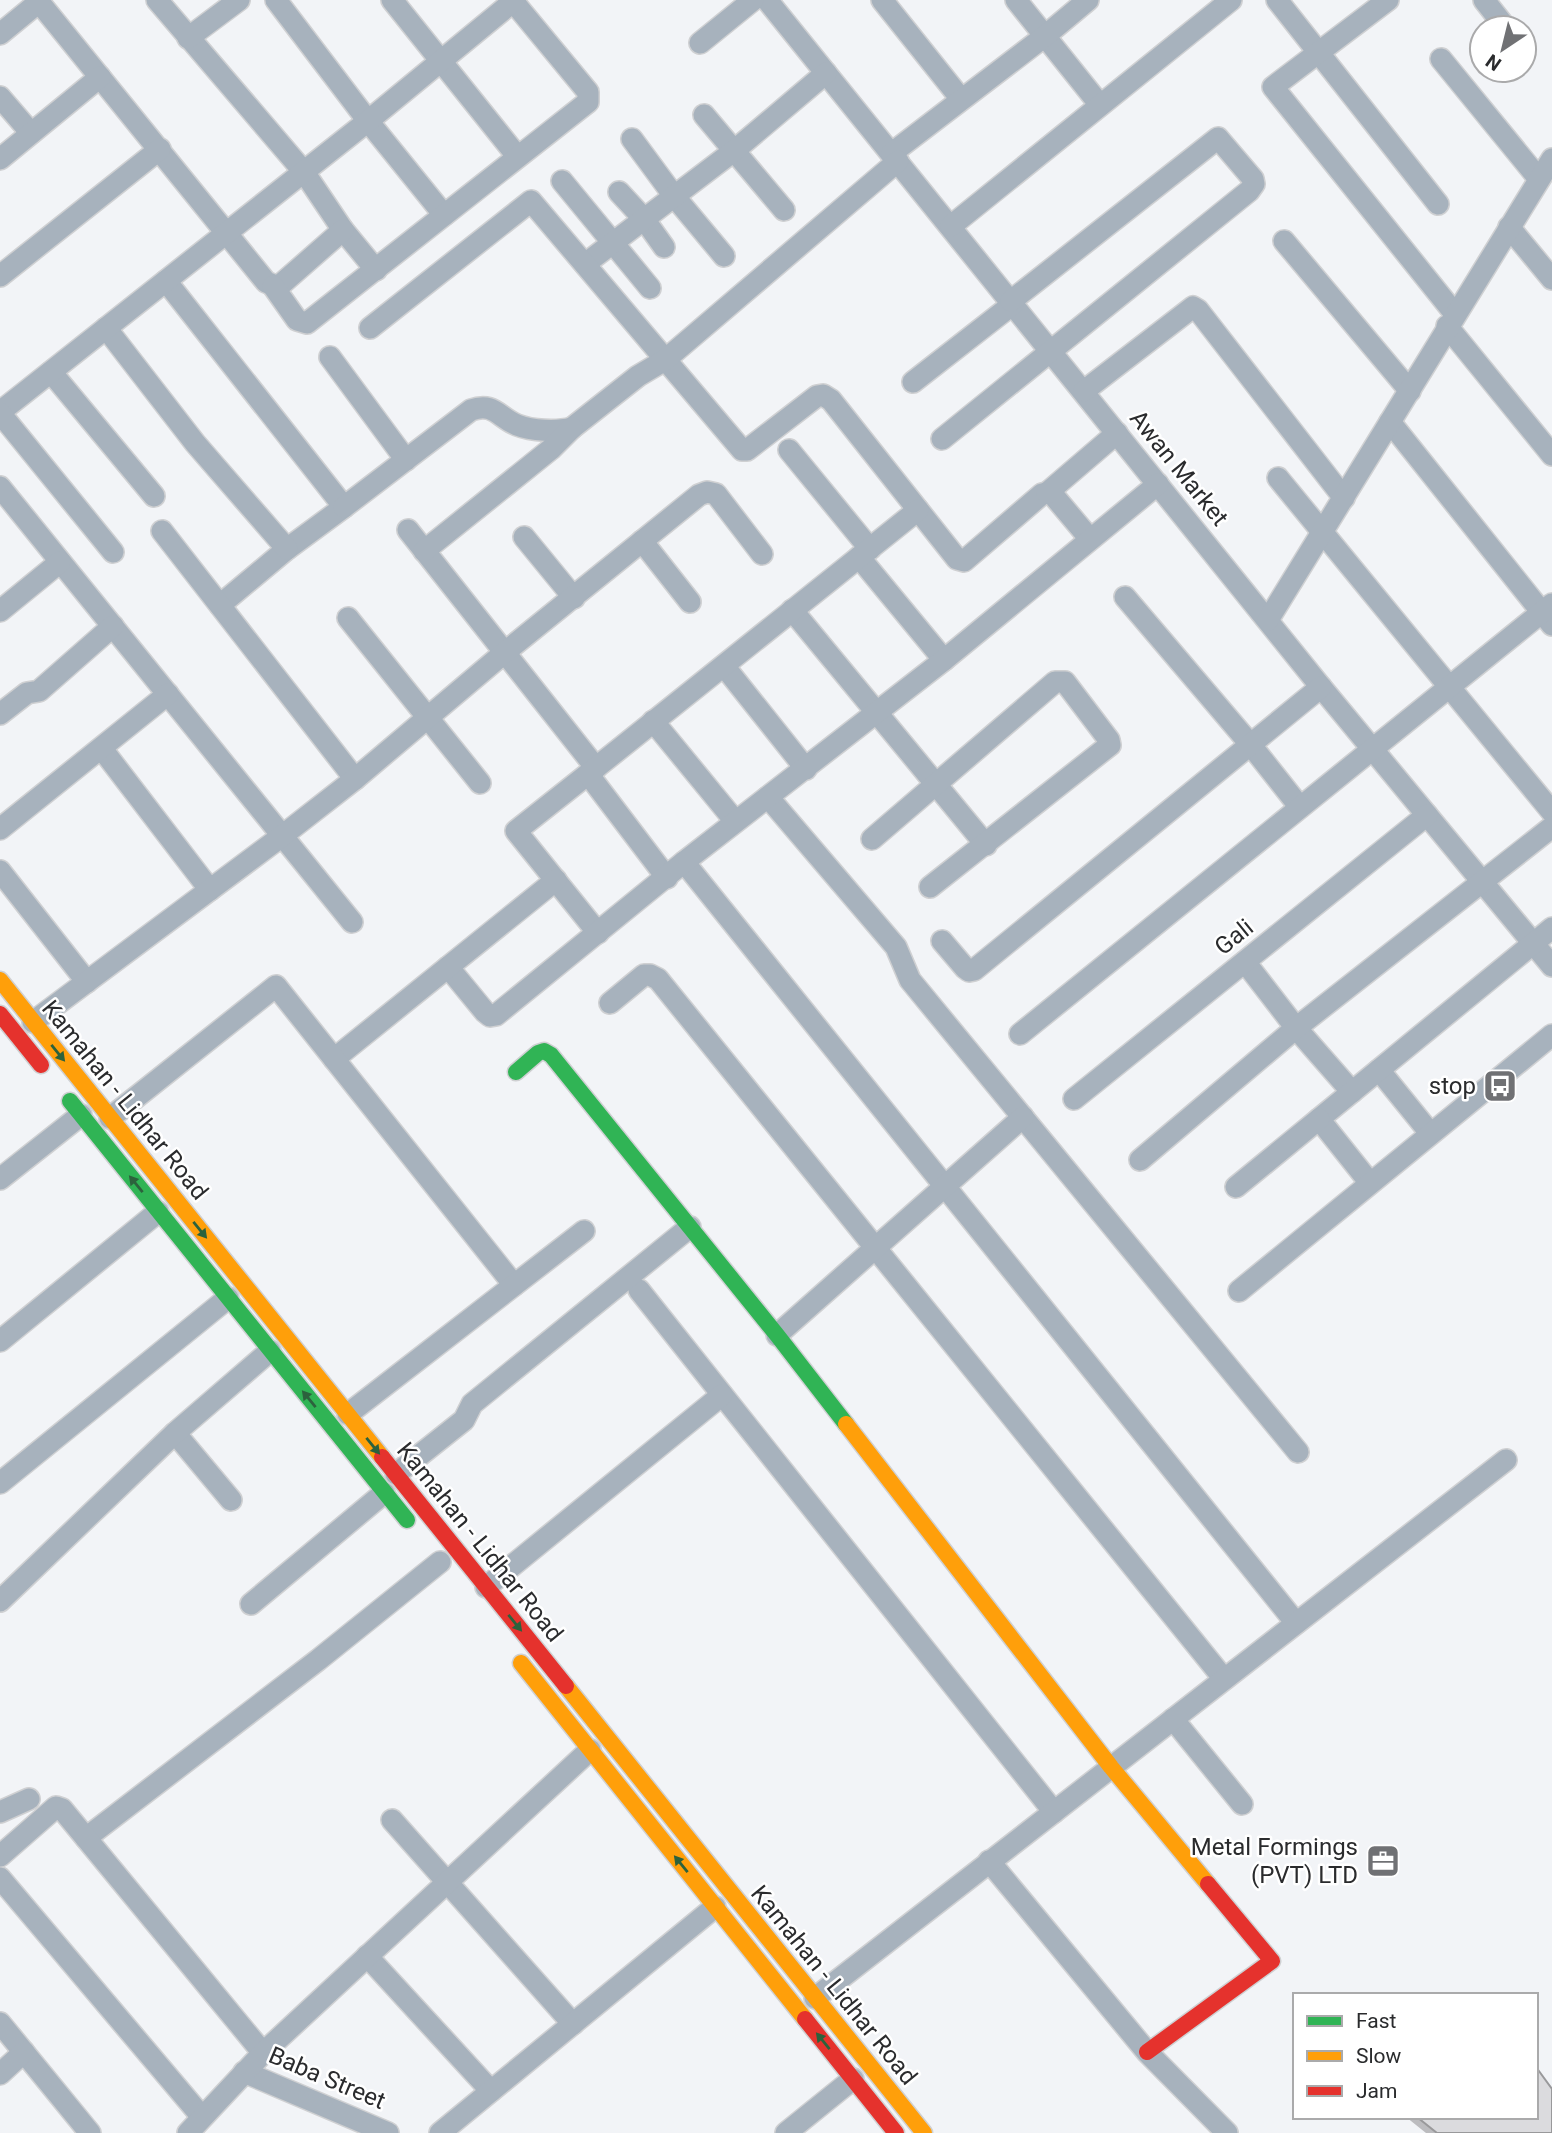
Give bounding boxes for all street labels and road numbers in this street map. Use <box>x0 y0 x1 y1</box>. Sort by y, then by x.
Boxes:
street label: Awan Market <box>1124 405 1234 531</box>
street label: Gali <box>1209 913 1259 961</box>
street label: Kamahan - Lidhar Road <box>36 995 214 1205</box>
street label: Kamahan - Lidhar Road <box>391 1437 569 1647</box>
street label: Kamahan - Lidhar Road <box>745 1880 923 2090</box>
street label: Baba Street <box>265 2041 390 2115</box>

